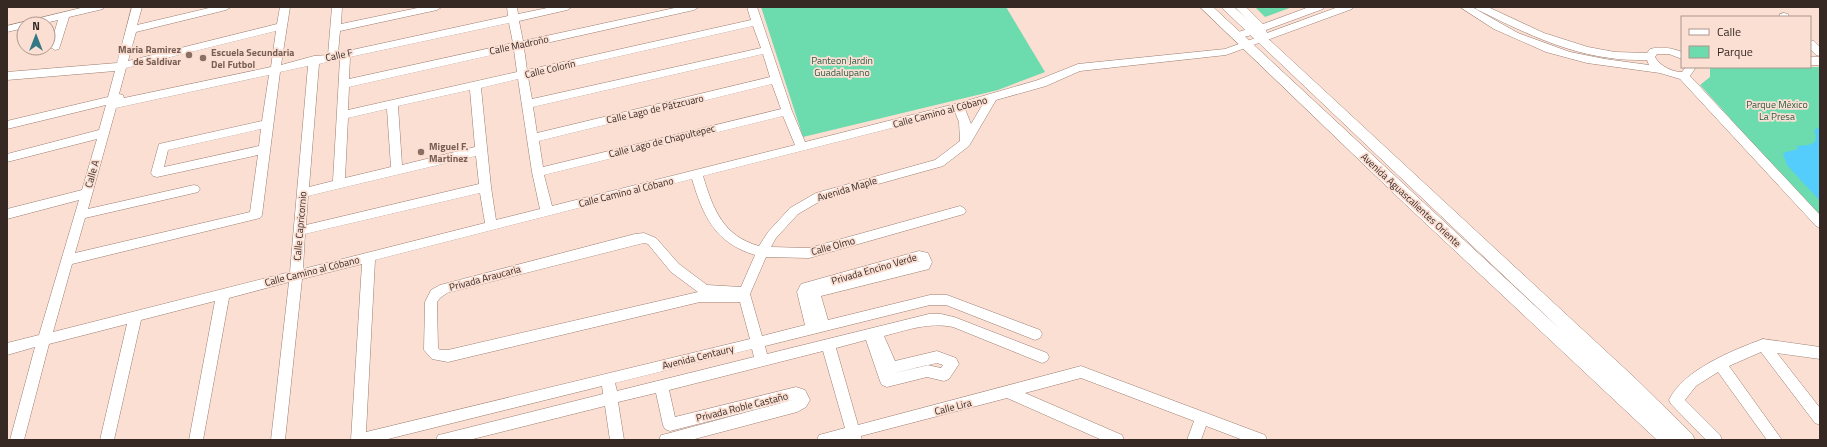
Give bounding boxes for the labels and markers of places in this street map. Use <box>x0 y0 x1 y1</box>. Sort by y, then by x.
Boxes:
place label: Maria Ramirez de Saldivar <box>118 42 181 69</box>
place label: Escuela Secundaria Del Futbol <box>211 45 294 72</box>
marker: Maria Ramirez de Saldivar <box>184 50 194 60</box>
marker: Escuela Secundaria Del Futbol <box>198 53 208 63</box>
place label: Miguel F. Martinez <box>429 139 468 166</box>
marker: Miguel F. Martinez <box>416 147 426 157</box>

